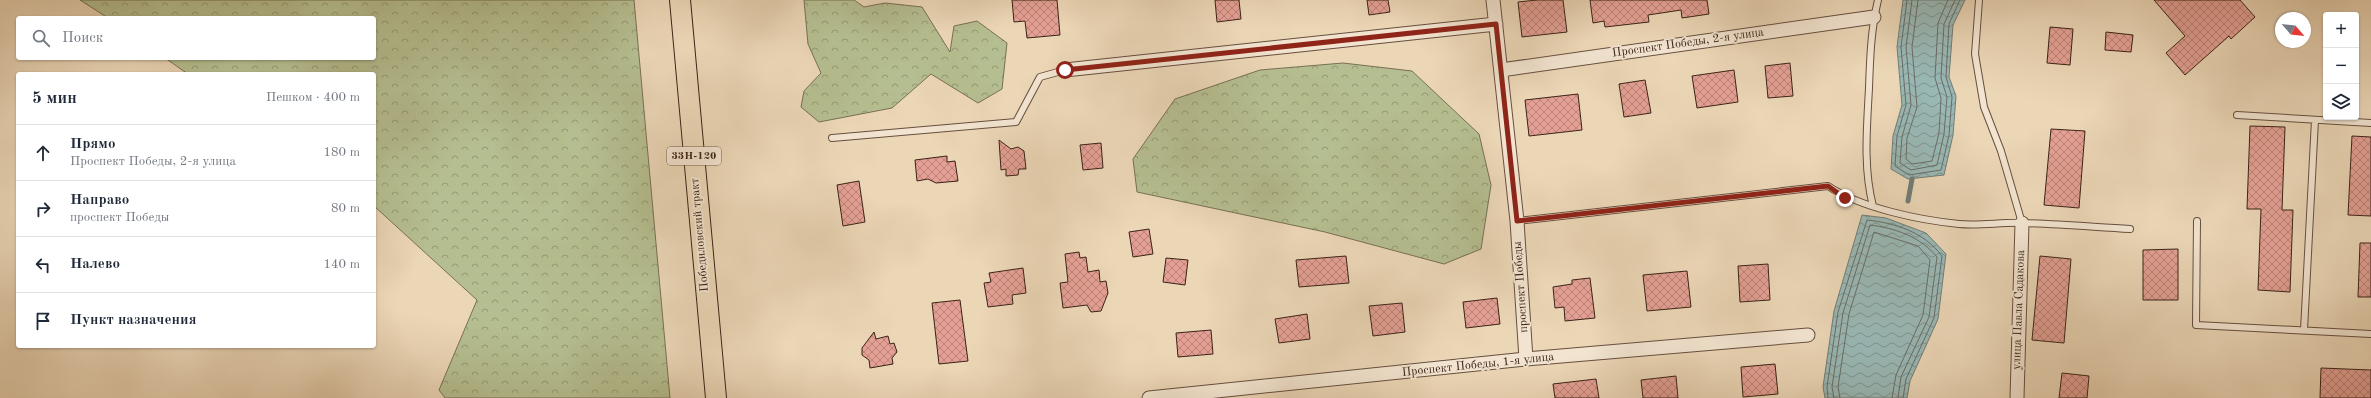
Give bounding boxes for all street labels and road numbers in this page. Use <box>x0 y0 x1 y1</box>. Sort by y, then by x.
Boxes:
street label: Проспект Победы, 2-я улица <box>1611 26 1765 60</box>
road number: 33Н-120 <box>667 147 721 165</box>
street label: Победиловский тракт <box>689 177 711 292</box>
street label: проспект Победы <box>1512 241 1530 333</box>
street label: улица Павла Садакова <box>2011 250 2027 370</box>
street label: Проспект Победы, 1-я улица <box>1401 351 1555 379</box>

